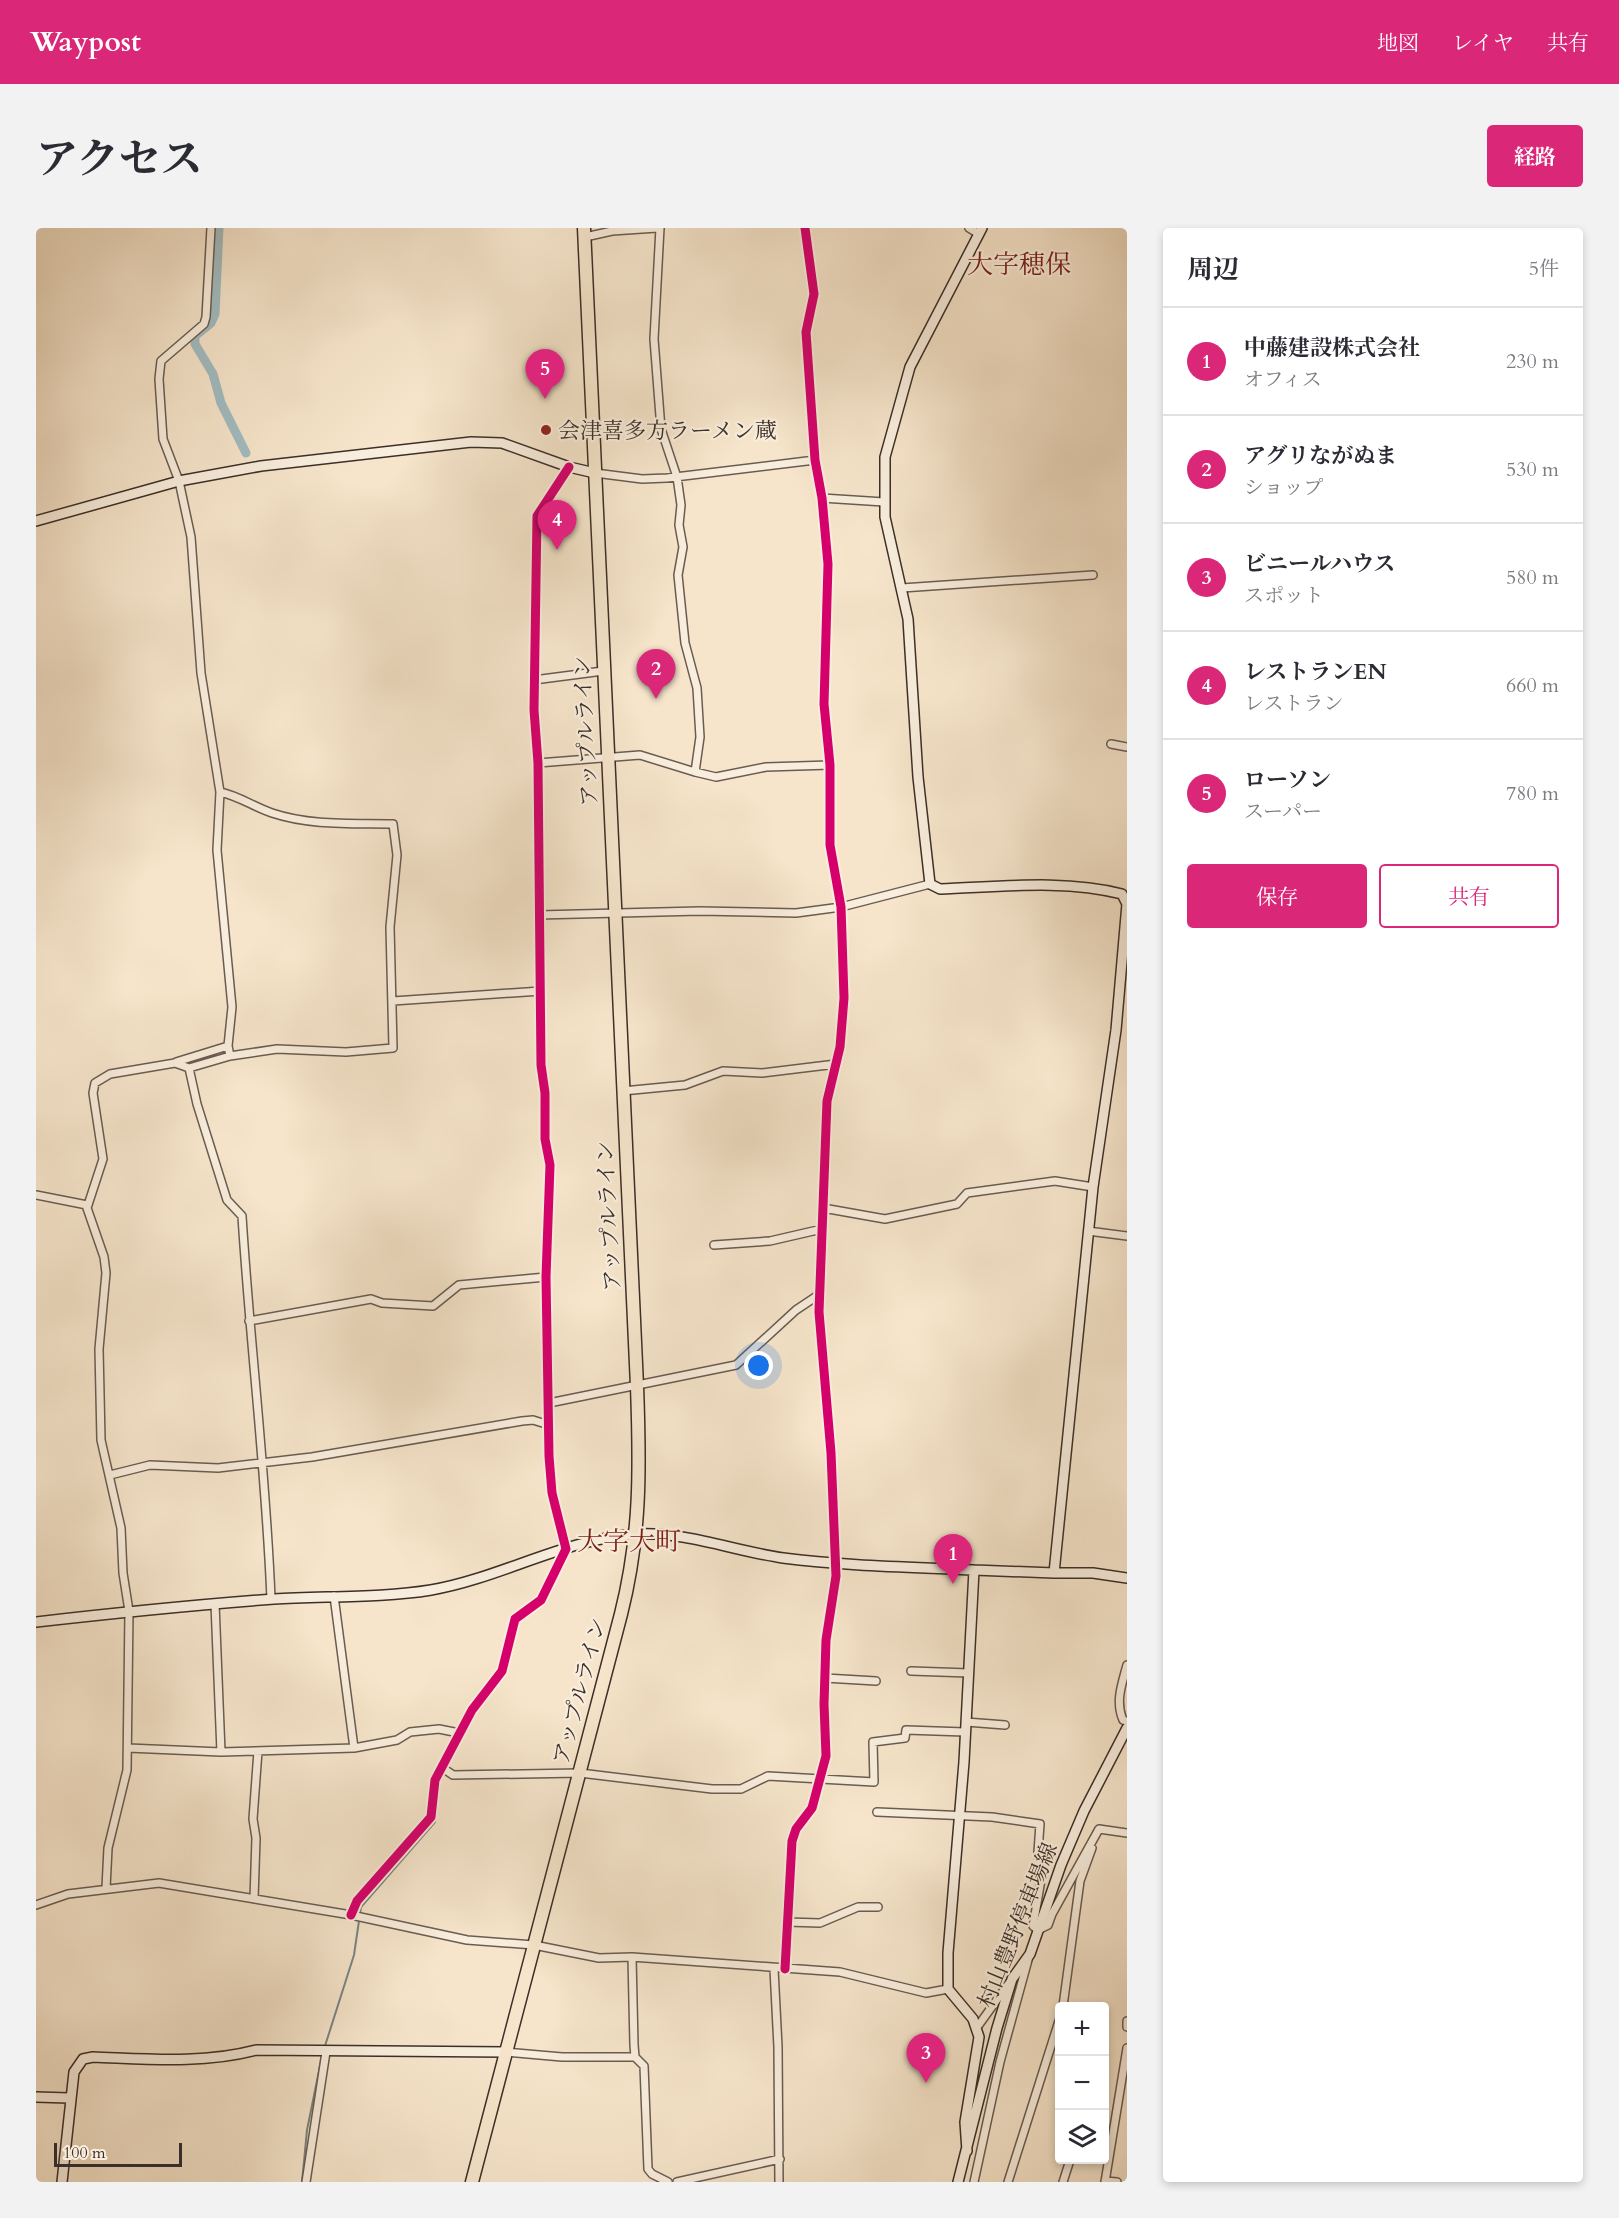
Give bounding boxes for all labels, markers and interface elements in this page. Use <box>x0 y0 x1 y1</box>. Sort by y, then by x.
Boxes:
text: Waypost <box>30 23 141 61</box>
text: 地図 <box>1377 29 1419 58</box>
text: レイヤ <box>1452 29 1514 58</box>
text: 共有 <box>1547 29 1589 58</box>
button: 経路 <box>1487 125 1583 187</box>
text: アクセス <box>36 131 203 188</box>
district label: 大字穂保 <box>967 247 1071 282</box>
text: 周辺 <box>1187 252 1239 287</box>
text: 5件 <box>1529 255 1559 282</box>
text: 中藤建設株式会社 <box>1244 333 1420 363</box>
text: 1 <box>1201 348 1212 375</box>
text: 230 m <box>1506 348 1559 375</box>
pin: 5 <box>526 350 564 399</box>
text: オフィス <box>1244 366 1322 393</box>
place label: 会津喜多方ラーメン蔵 <box>558 416 777 446</box>
marker: 会津喜多方ラーメン蔵 <box>539 423 553 437</box>
text: アグリながぬま <box>1244 441 1397 471</box>
text: 2 <box>1201 456 1212 483</box>
text: 530 m <box>1506 456 1559 483</box>
text: ショップ <box>1244 474 1324 501</box>
pin: 4 <box>538 500 576 550</box>
text: ビニールハウス <box>1244 549 1395 579</box>
text: 3 <box>1201 564 1212 591</box>
text: 580 m <box>1506 564 1559 591</box>
text: スポット <box>1244 582 1324 609</box>
pin: 2 <box>636 650 676 699</box>
street label: アップルライン <box>567 655 605 807</box>
text: レストランEN <box>1244 657 1387 687</box>
text: 4 <box>1201 672 1212 699</box>
text: 660 m <box>1506 672 1559 699</box>
text: レストラン <box>1244 690 1343 717</box>
text: ローソン <box>1244 765 1331 795</box>
text: 5 <box>1201 780 1212 807</box>
text: 780 m <box>1506 780 1559 807</box>
text: スーパー <box>1244 798 1322 825</box>
button: 保存 <box>1187 864 1367 928</box>
button: 共有 <box>1379 864 1559 928</box>
street label: アップルライン <box>590 1140 628 1292</box>
your location <box>744 1351 773 1380</box>
district label: 大字大町 <box>577 1524 681 1559</box>
pin: 1 <box>934 1534 972 1584</box>
street label: アップルライン <box>546 1614 614 1768</box>
street label: 村山豊野停車場線 <box>971 1838 1065 2013</box>
map controls <box>1055 2002 1109 2164</box>
button: + <box>1055 2002 1109 2056</box>
pin: 3 <box>906 2034 946 2083</box>
button: − <box>1055 2056 1109 2110</box>
button: layers <box>1055 2110 1109 2164</box>
scale bar <box>54 2140 182 2168</box>
text: 100 m <box>63 2142 105 2164</box>

